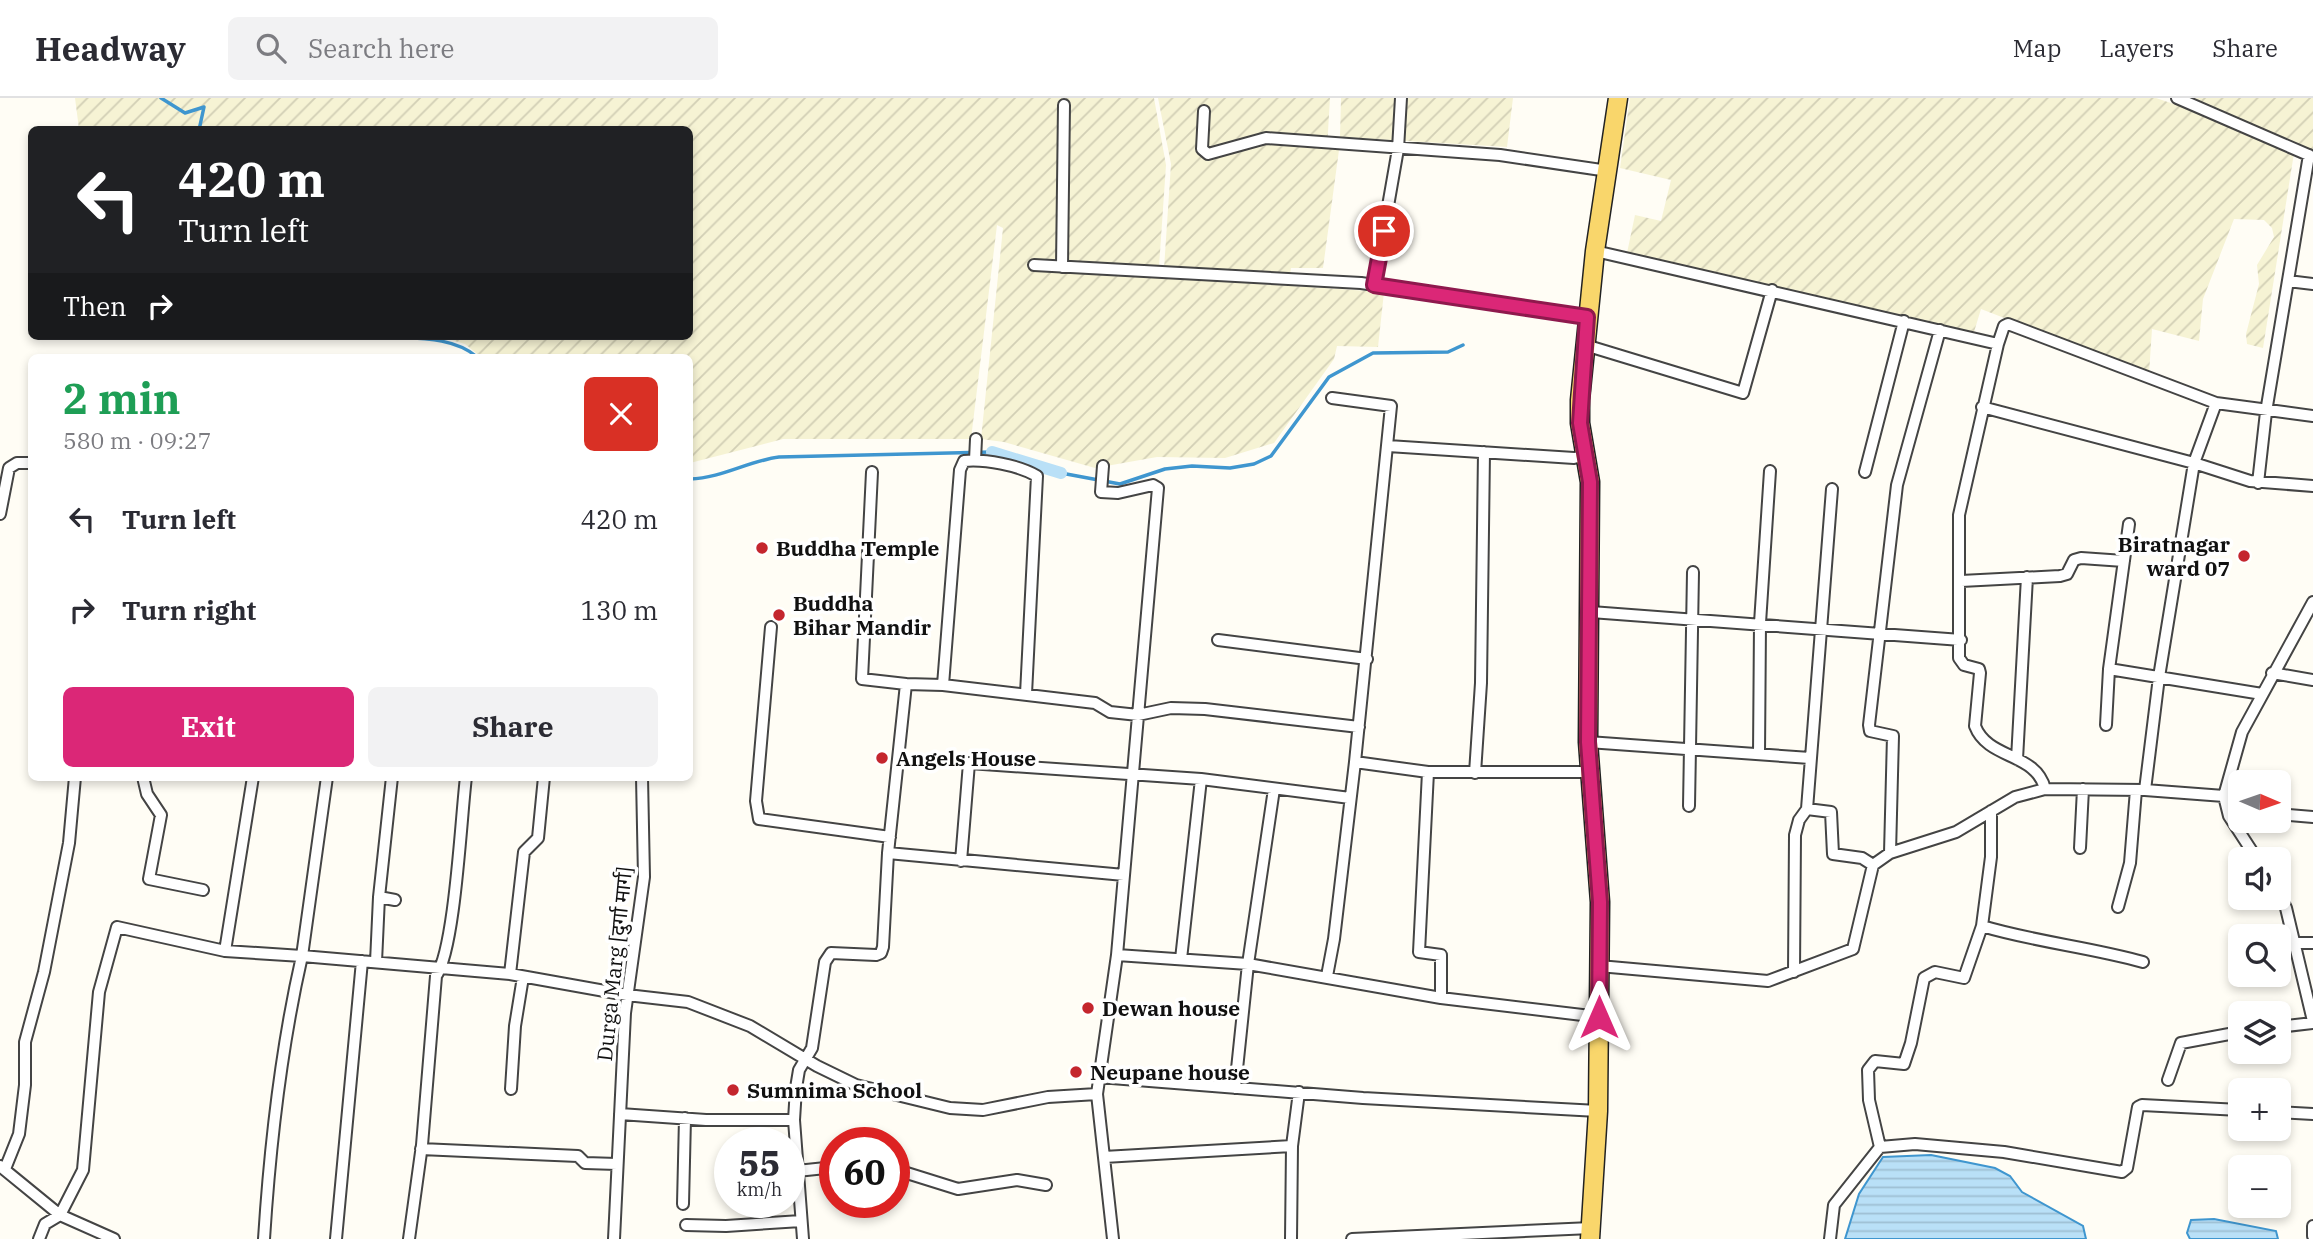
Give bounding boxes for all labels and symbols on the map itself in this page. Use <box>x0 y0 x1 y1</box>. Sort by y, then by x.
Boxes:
pin <box>1354 201 1414 261</box>
place label: Biratnagar ward 07 <box>2118 530 2231 582</box>
place label: Buddha Temple <box>776 534 940 562</box>
marker: Buddha Temple <box>754 540 770 556</box>
marker: Biratnagar ward 07 <box>2236 548 2252 564</box>
place label: Buddha Bihar Mandir <box>793 589 932 641</box>
marker: Buddha Bihar Mandir <box>771 607 787 623</box>
place label: Angels House <box>896 744 1036 772</box>
marker: Angels House <box>874 750 890 766</box>
north arrow <box>2228 770 2291 833</box>
street label: Durga Marg [दुर्गा मार्ग] <box>590 865 639 1063</box>
position arrow <box>1562 980 1636 1054</box>
place label: Dewan house <box>1102 994 1240 1022</box>
marker: Dewan house <box>1080 1000 1096 1016</box>
place label: Neupane house <box>1090 1058 1250 1086</box>
marker: Neupane house <box>1068 1064 1084 1080</box>
place label: Sumnima School <box>747 1076 922 1104</box>
marker: Sumnima School <box>725 1082 741 1098</box>
speed limit sign: 60 <box>819 1127 910 1218</box>

